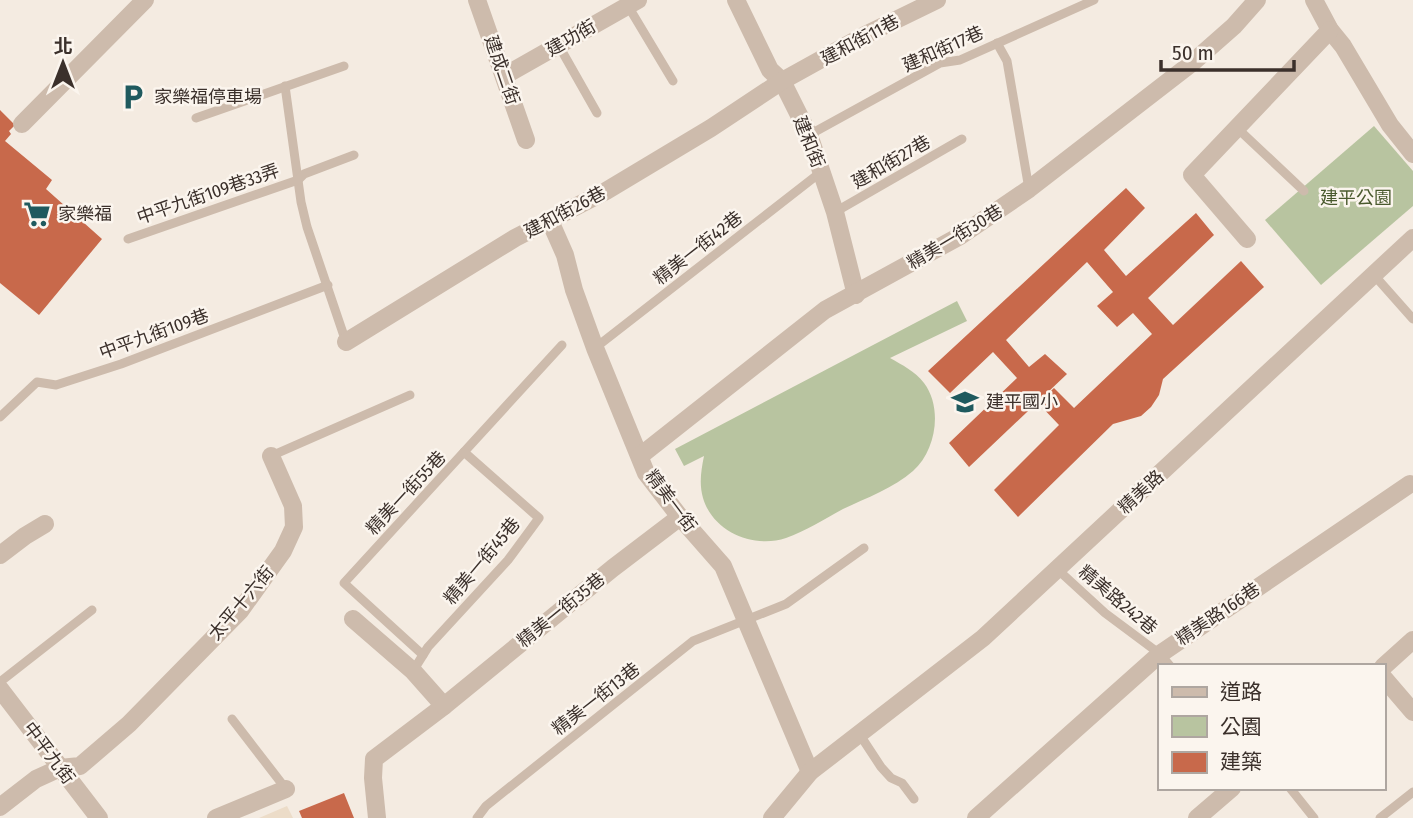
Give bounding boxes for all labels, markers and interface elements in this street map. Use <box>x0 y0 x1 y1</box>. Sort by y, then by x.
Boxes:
street label: 建和街11巷 <box>817 10 903 70</box>
street label: 建功街 <box>542 15 600 61</box>
street label: 建和街17巷 <box>899 21 987 77</box>
north arrow <box>28 28 98 98</box>
scale bar <box>1161 28 1294 72</box>
street label: 建成二街 <box>480 32 524 108</box>
text: 北 <box>53 35 73 58</box>
text: 50 m <box>1172 40 1214 66</box>
parking icon: 家樂福停車場 <box>118 82 148 112</box>
place label: 家樂福停車場 <box>154 86 262 108</box>
street label: 建和街 <box>789 113 829 171</box>
street label: 建和街27巷 <box>848 131 934 193</box>
street label: 中平九街109巷33弄 <box>134 159 282 229</box>
street label: 建和街26巷 <box>521 181 609 243</box>
park label: 建平公園 <box>1320 187 1392 209</box>
supermarket icon: 家樂福 <box>22 199 52 229</box>
street label: 精美一街30巷 <box>903 200 1007 274</box>
place label: 家樂福 <box>58 203 112 225</box>
street label: 精美一街42巷 <box>649 207 747 289</box>
street label: 中平九街109巷 <box>96 304 212 364</box>
school or university icon: 建平國小 <box>950 387 980 417</box>
place label: 建平國小 <box>986 391 1058 413</box>
street label: 精美一街55巷 <box>362 447 450 539</box>
street label: 精美一街 <box>641 466 701 536</box>
street label: 精美路 <box>1114 466 1168 518</box>
street label: 精美一街45巷 <box>439 513 525 609</box>
street label: 太平十六街 <box>204 561 278 645</box>
street label: 精美路242巷 <box>1074 561 1162 639</box>
street label: 精美一街35巷 <box>513 568 609 652</box>
street label: 精美路166巷 <box>1172 578 1264 650</box>
street label: 精美一街13巷 <box>548 658 644 740</box>
legend <box>1158 664 1385 790</box>
text: 道路 <box>1220 679 1262 705</box>
text: 公園 <box>1220 714 1262 740</box>
street label: 中平九街 <box>19 718 79 788</box>
text: 建築 <box>1220 749 1262 775</box>

